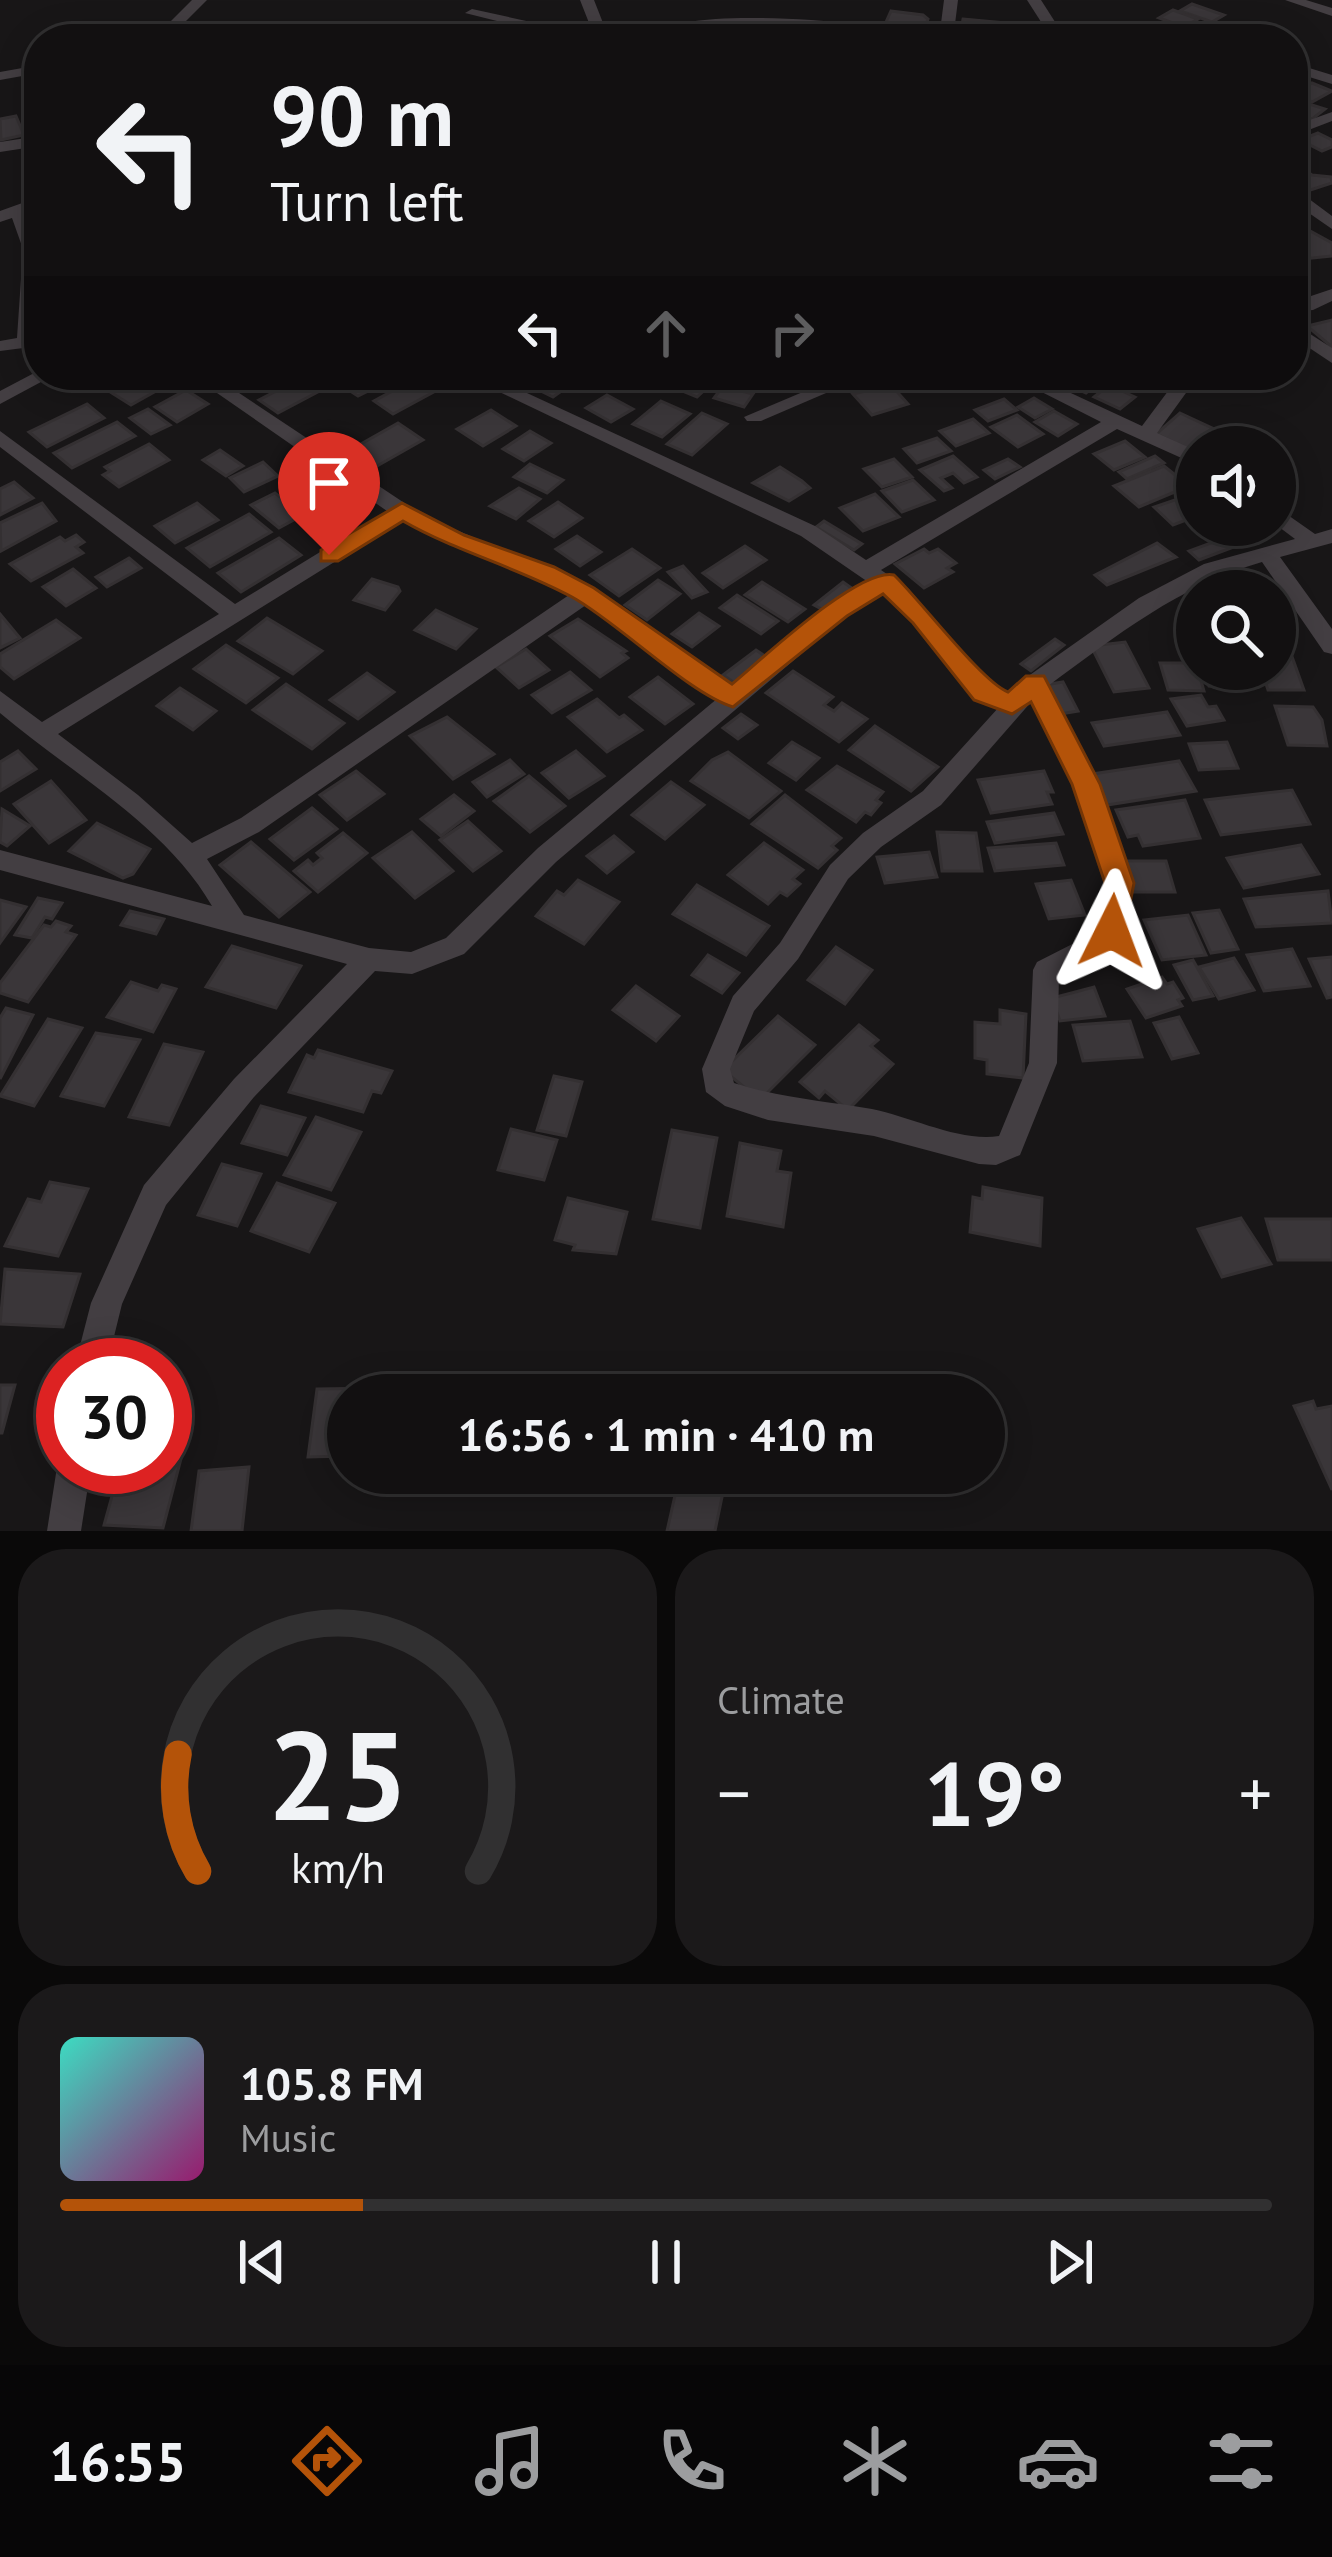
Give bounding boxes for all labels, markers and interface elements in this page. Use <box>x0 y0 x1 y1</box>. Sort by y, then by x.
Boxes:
text: 90 m <box>270 60 454 169</box>
icon: left <box>72 72 228 228</box>
text: Turn left <box>270 166 464 236</box>
icon: left <box>507 300 573 366</box>
icon: ahead <box>633 300 699 366</box>
icon: right <box>759 300 825 366</box>
map controls <box>1176 426 1296 690</box>
button: sound <box>1176 426 1296 546</box>
pin <box>278 432 380 555</box>
icon: arrive <box>296 450 362 516</box>
button: search <box>1176 570 1296 690</box>
position arrow <box>1049 868 1175 994</box>
speed limit sign: 30 <box>36 1338 192 1494</box>
text: 16:56 · 1 min · 410 m <box>458 1405 874 1463</box>
text: Climate <box>717 1674 845 1725</box>
text: 25 <box>267 1693 408 1854</box>
text: 19° <box>924 1734 1065 1851</box>
text: − <box>717 1750 750 1835</box>
text: + <box>1239 1750 1272 1835</box>
text: km/h <box>290 1838 385 1894</box>
text: 105.8 FM <box>240 2054 423 2112</box>
text: Music <box>240 2112 336 2163</box>
icon: previous <box>229 2229 295 2295</box>
icon: pause <box>633 2229 699 2295</box>
icon: next <box>1037 2229 1103 2295</box>
icon: directions <box>285 2419 369 2503</box>
icon: music <box>468 2419 552 2503</box>
icon: phone <box>650 2419 734 2503</box>
icon: climate <box>833 2419 917 2503</box>
icon: car <box>1016 2419 1100 2503</box>
icon: filters <box>1199 2419 1283 2503</box>
text: 16:55 <box>49 2426 186 2496</box>

